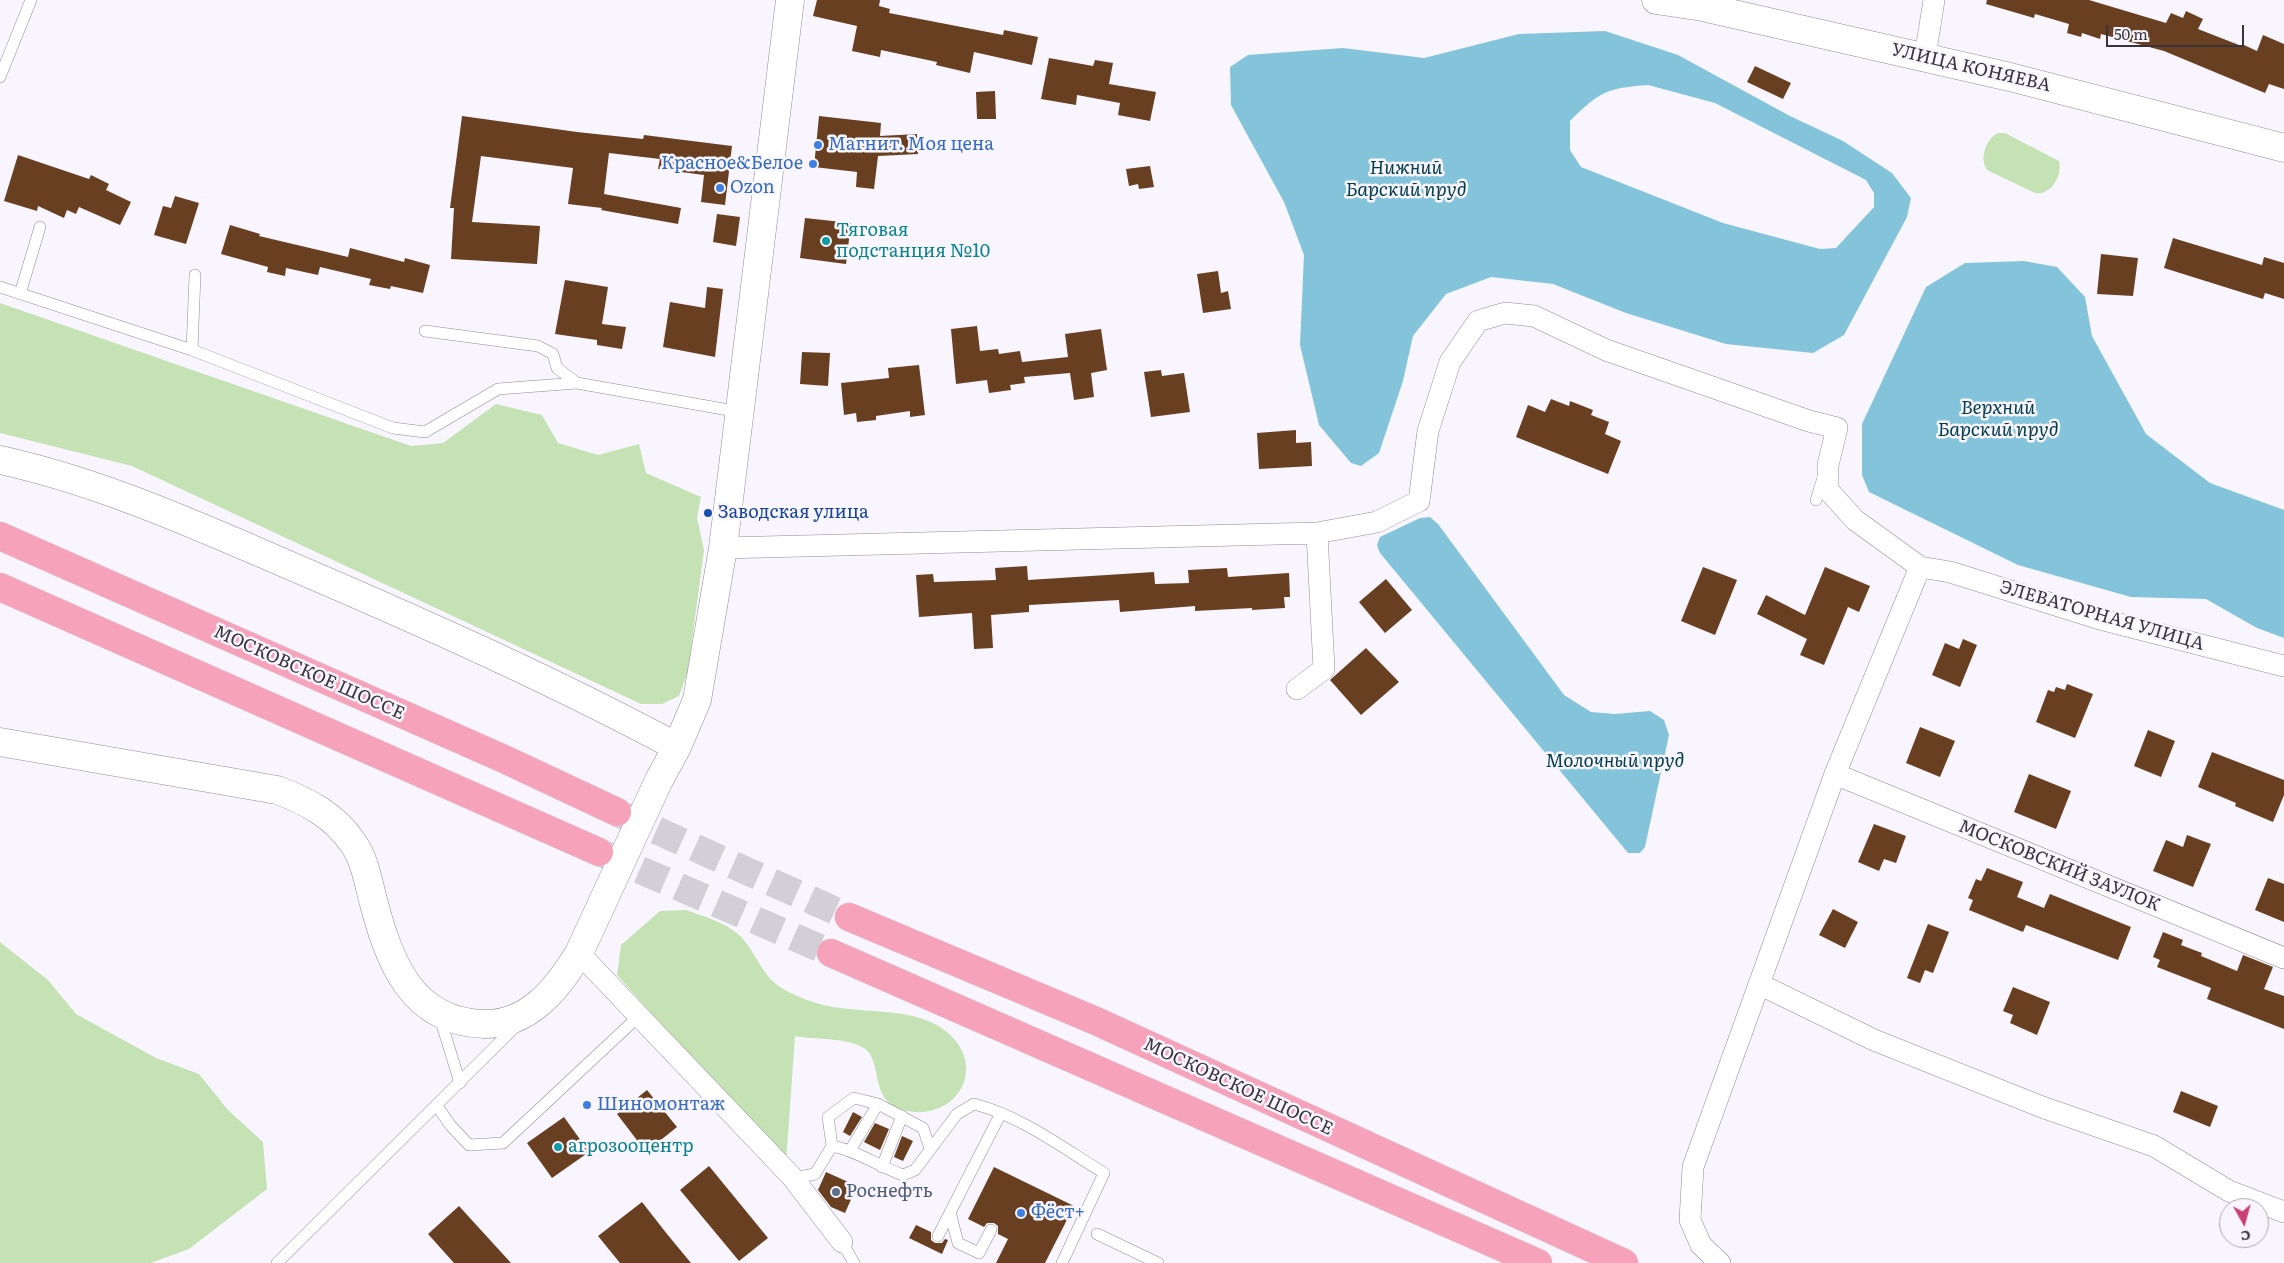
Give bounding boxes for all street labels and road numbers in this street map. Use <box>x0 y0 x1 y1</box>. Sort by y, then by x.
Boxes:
street label: УЛИЦА КОНЯЕВА <box>1889 39 2053 97</box>
street label: ЭЛЕВАТОРНАЯ УЛИЦА <box>1997 576 2207 656</box>
street label: МОСКОВСКОЕ ШОССЕ <box>210 621 408 725</box>
street label: МОСКОВСКИЙ ЗАУЛОК <box>1955 816 2163 916</box>
street label: МОСКОВСКОЕ ШОССЕ <box>1140 1034 1336 1140</box>

